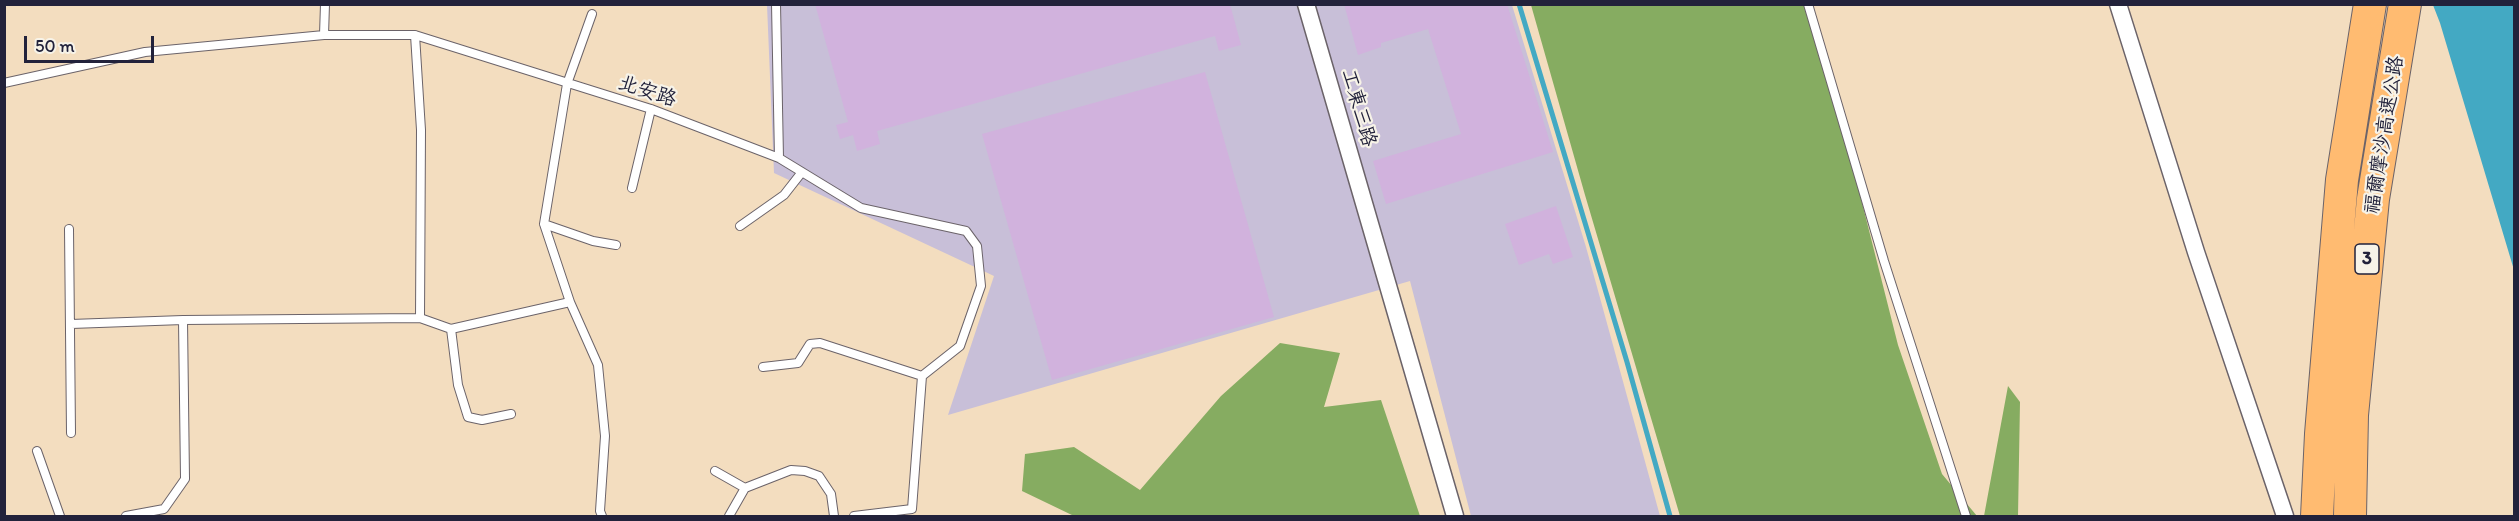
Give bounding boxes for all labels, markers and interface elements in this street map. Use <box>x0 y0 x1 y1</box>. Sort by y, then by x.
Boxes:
scale bar <box>27 24 158 62</box>
text: 50 m <box>35 35 75 57</box>
street label: 福爾摩沙高速公路 <box>2361 54 2409 216</box>
street label: 工東三路 <box>1335 66 1381 150</box>
street label: 北安路 <box>615 71 679 113</box>
road number: 3 <box>2355 244 2379 274</box>

